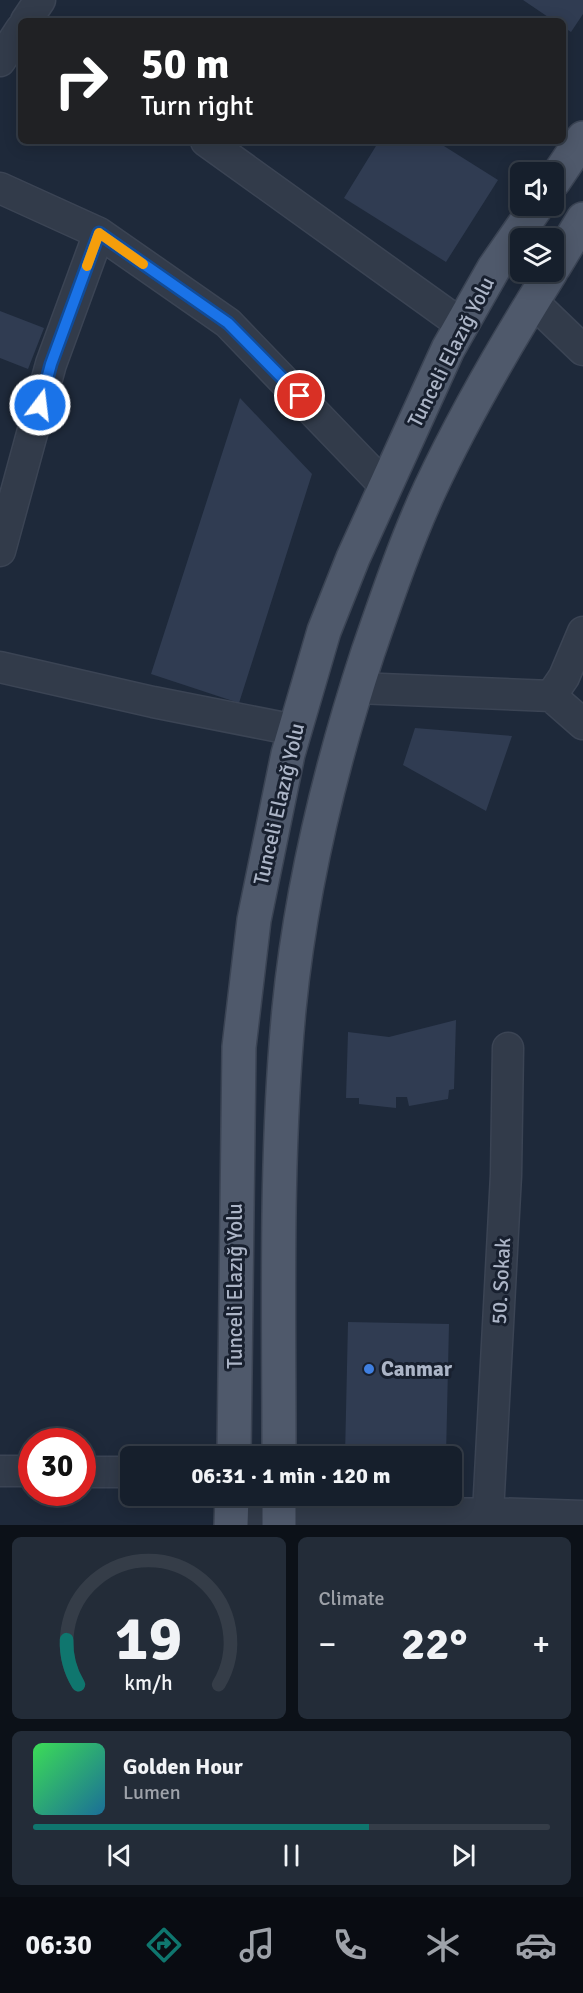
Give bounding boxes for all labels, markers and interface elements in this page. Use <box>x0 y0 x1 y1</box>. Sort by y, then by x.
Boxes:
text: 50 m <box>141 39 230 90</box>
icon: right <box>42 42 120 120</box>
text: Turn right <box>141 90 254 123</box>
map controls <box>510 162 564 282</box>
button: sound <box>510 162 564 216</box>
button: layers <box>510 228 564 282</box>
street label: Tunceli Elazığ Yolu <box>402 272 500 432</box>
pin <box>274 370 325 421</box>
position arrow <box>8.0 373 72.0 437</box>
icon: arrive <box>283 379 316 412</box>
street label: Tunceli Elazığ Yolu <box>248 720 310 888</box>
street label: Tunceli Elazığ Yolu <box>222 1203 248 1369</box>
street label: 50. Sokak <box>486 1236 516 1325</box>
place label: Canmar <box>381 1356 453 1382</box>
marker: Canmar <box>362 1362 376 1376</box>
speed limit sign: 30 <box>18 1428 96 1506</box>
text: 06:31 · 1 min · 120 m <box>191 1462 391 1489</box>
text: Climate <box>319 1586 384 1611</box>
text: 19 <box>115 1600 182 1677</box>
text: 22° <box>401 1617 468 1672</box>
text: − <box>319 1624 336 1665</box>
text: + <box>532 1624 550 1665</box>
text: km/h <box>124 1670 173 1696</box>
text: Golden Hour <box>123 1753 243 1780</box>
text: Lumen <box>123 1780 181 1805</box>
icon: previous <box>103 1839 136 1872</box>
icon: pause <box>275 1839 308 1872</box>
icon: next <box>447 1839 480 1872</box>
icon: directions <box>143 1924 185 1966</box>
icon: music <box>236 1924 278 1966</box>
icon: phone <box>329 1924 371 1966</box>
icon: climate <box>422 1924 464 1966</box>
icon: car <box>515 1924 557 1966</box>
text: 06:30 <box>26 1929 92 1962</box>

